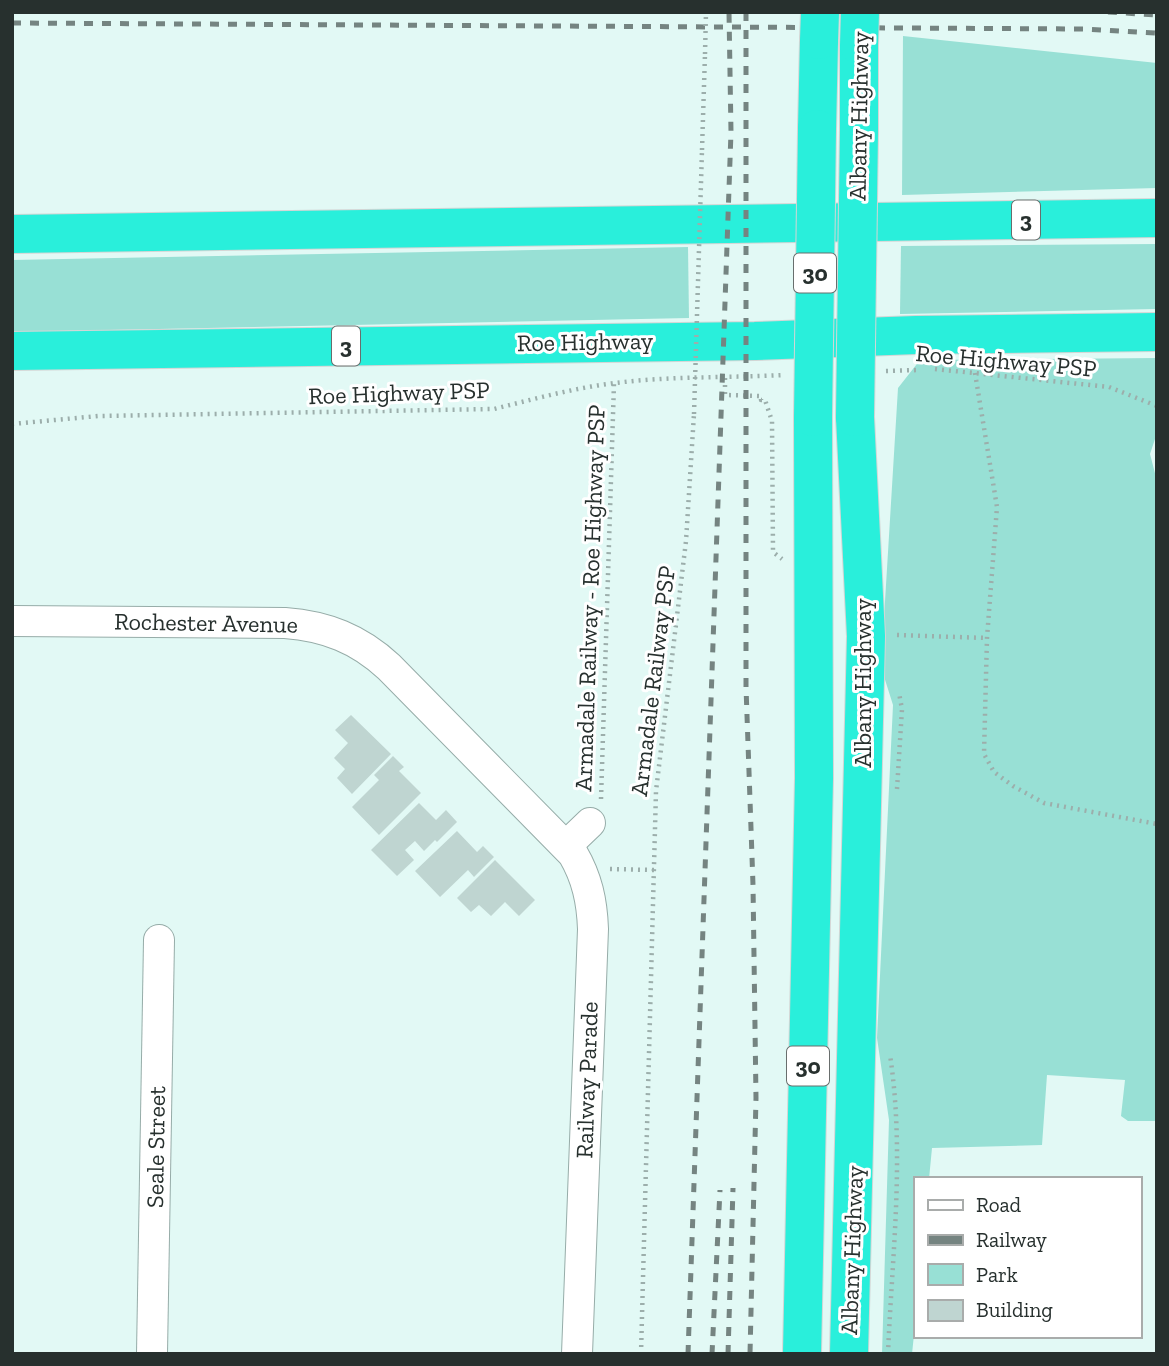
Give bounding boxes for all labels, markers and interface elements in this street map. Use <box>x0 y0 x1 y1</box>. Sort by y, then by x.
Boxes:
street label: Albany Highway <box>843 30 874 201</box>
road number: 3 <box>1012 200 1040 240</box>
road number: 30 <box>794 254 836 292</box>
road number: 3 <box>332 326 360 366</box>
street label: Roe Highway <box>517 326 654 357</box>
street label: Roe Highway PSP <box>914 338 1098 383</box>
street label: Roe Highway PSP <box>308 375 490 410</box>
street label: Armadale Railway - Roe Highway PSP <box>568 404 611 792</box>
street label: Armadale Railway PSP <box>624 564 681 798</box>
street label: Albany Highway <box>848 598 877 768</box>
street label: Rochester Avenue <box>114 606 298 639</box>
street label: Railway Parade <box>569 1001 604 1159</box>
road number: 30 <box>787 1046 829 1086</box>
street label: Seale Street <box>140 1086 171 1208</box>
street label: Albany Highway <box>834 1164 869 1335</box>
legend <box>914 1177 1141 1338</box>
text: Road <box>976 1192 1022 1217</box>
text: Railway <box>976 1227 1047 1252</box>
text: Park <box>976 1262 1018 1287</box>
text: Building <box>976 1297 1053 1322</box>

